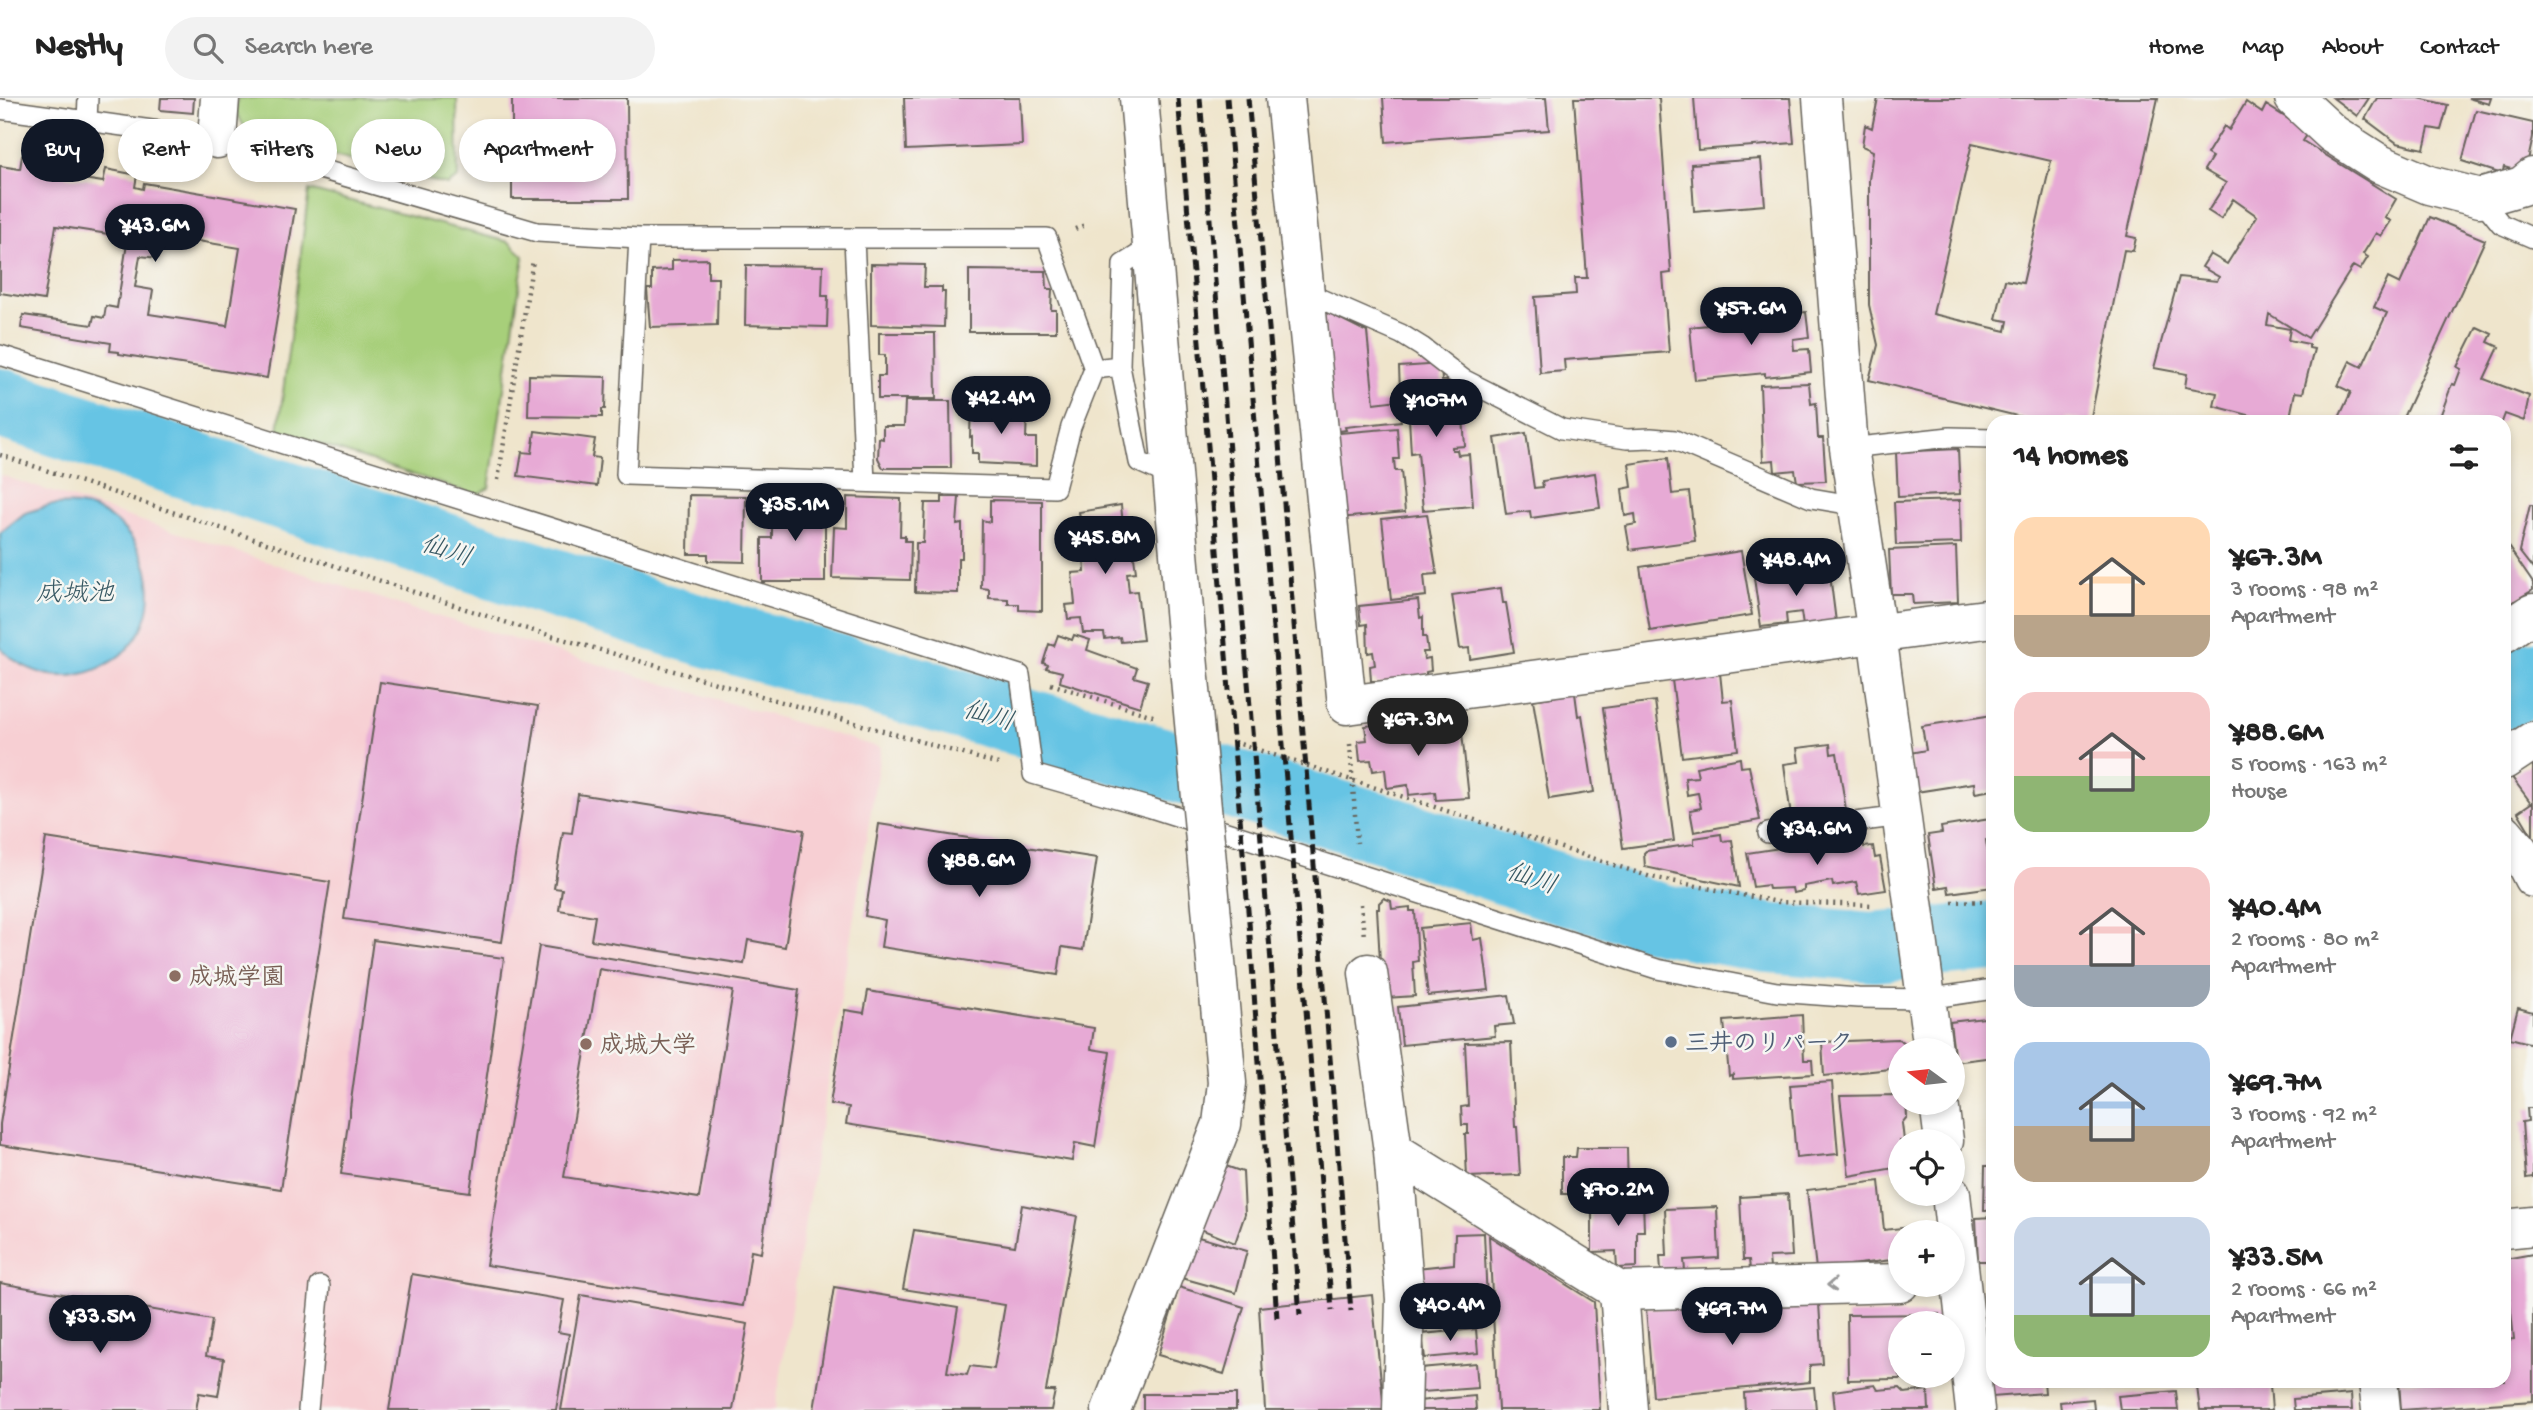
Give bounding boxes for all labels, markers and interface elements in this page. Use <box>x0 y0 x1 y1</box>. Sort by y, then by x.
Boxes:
search box <box>165 17 655 80</box>
text: Nestly <box>35 29 123 67</box>
icon: search <box>189 29 227 67</box>
text: Search here <box>245 33 373 64</box>
text: Home <box>2148 34 2204 63</box>
text: Map <box>2242 34 2284 63</box>
text: About <box>2322 34 2382 63</box>
text: Contact <box>2420 34 2498 63</box>
chip: Buy <box>21 119 104 182</box>
chip: Rent <box>118 119 213 182</box>
chip: Filters <box>227 119 337 182</box>
chip: New <box>351 119 445 182</box>
chip: Apartment <box>459 119 616 182</box>
pin: ¥43.6M <box>98 204 212 264</box>
text: ¥43.6M <box>121 213 189 240</box>
pin: ¥57.6M <box>1694 288 1808 347</box>
text: ¥57.6M <box>1716 296 1786 323</box>
pin: ¥42.4M <box>944 376 1058 436</box>
pin: ¥107M <box>1387 380 1485 439</box>
text: ¥42.4M <box>968 385 1034 412</box>
text: ¥107M <box>1406 388 1466 415</box>
icon: filters <box>2445 438 2483 476</box>
text: 14 homes <box>2014 440 2127 475</box>
pin: ¥35.1M <box>738 484 852 543</box>
text: ¥35.1M <box>761 492 829 519</box>
pin: ¥45.8M <box>1048 517 1162 576</box>
text: ¥45.8M <box>1070 525 1140 552</box>
water label: 仙川 <box>416 530 475 576</box>
pin: ¥48.4M <box>1739 538 1853 598</box>
text: ¥67.3M <box>2231 542 2322 577</box>
icon: home <box>2070 545 2154 629</box>
text: ¥48.4M <box>1762 547 1830 574</box>
text: 3 rooms · 98 m² <box>2231 577 2378 604</box>
water label: 成城池 <box>36 578 115 611</box>
text: Apartment <box>2231 604 2335 631</box>
water label: 仙川 <box>958 695 1017 740</box>
pin: ¥67.3M <box>1361 698 1475 758</box>
text: ¥67.3M <box>1383 707 1453 734</box>
text: ¥88.6M <box>2231 717 2323 752</box>
icon: home <box>2070 720 2154 804</box>
text: 5 rooms · 163 m² <box>2231 752 2387 779</box>
text: House <box>2231 779 2287 806</box>
pin: ¥34.6M <box>1760 808 1874 867</box>
text: ¥34.6M <box>1783 816 1851 843</box>
pin: ¥88.6M <box>922 840 1036 899</box>
text: ¥88.6M <box>944 848 1014 875</box>
water label: 仙川 <box>1501 858 1560 904</box>
text: ¥40.4M <box>2231 892 2321 927</box>
icon: home <box>2070 895 2154 979</box>
text: 2 rooms · 80 m² <box>2231 927 2379 954</box>
text: Apartment <box>2231 954 2335 981</box>
place label: 成城学園 <box>189 964 285 994</box>
marker: 成城学園 <box>167 968 183 984</box>
place label: 三井のリパーク <box>1685 1030 1853 1060</box>
place label: 成城大学 <box>600 1032 696 1062</box>
marker: 三井のリパーク <box>1663 1034 1679 1050</box>
marker: 成城大学 <box>578 1036 594 1052</box>
north arrow <box>1888 1038 1965 1115</box>
map controls <box>1888 1038 1965 1388</box>
text: ¥69.7M <box>2231 1067 2321 1102</box>
icon: home <box>2070 1070 2154 1154</box>
text: 3 rooms · 92 m² <box>2231 1102 2377 1129</box>
button: locate <box>1888 1129 1965 1206</box>
text: Apartment <box>2231 1129 2335 1156</box>
pin: ¥70.2M <box>1561 1168 1675 1228</box>
text: ¥70.2M <box>1583 1177 1653 1204</box>
button: + <box>1888 1220 1965 1297</box>
text: ¥33.5M <box>2231 1242 2322 1277</box>
icon: home <box>2070 1245 2154 1329</box>
one-way arrow <box>1827 1277 1838 1292</box>
text: 2 rooms · 66 m² <box>2231 1277 2377 1304</box>
pin: ¥40.4M <box>1393 1284 1507 1343</box>
pin: ¥69.7M <box>1675 1288 1789 1347</box>
text: ¥40.4M <box>1416 1292 1484 1319</box>
pin: ¥33.5M <box>43 1296 157 1355</box>
text: ¥69.7M <box>1698 1296 1767 1323</box>
text: ¥33.5M <box>65 1304 135 1331</box>
text: Apartment <box>2231 1304 2335 1331</box>
button: − <box>1888 1311 1965 1388</box>

